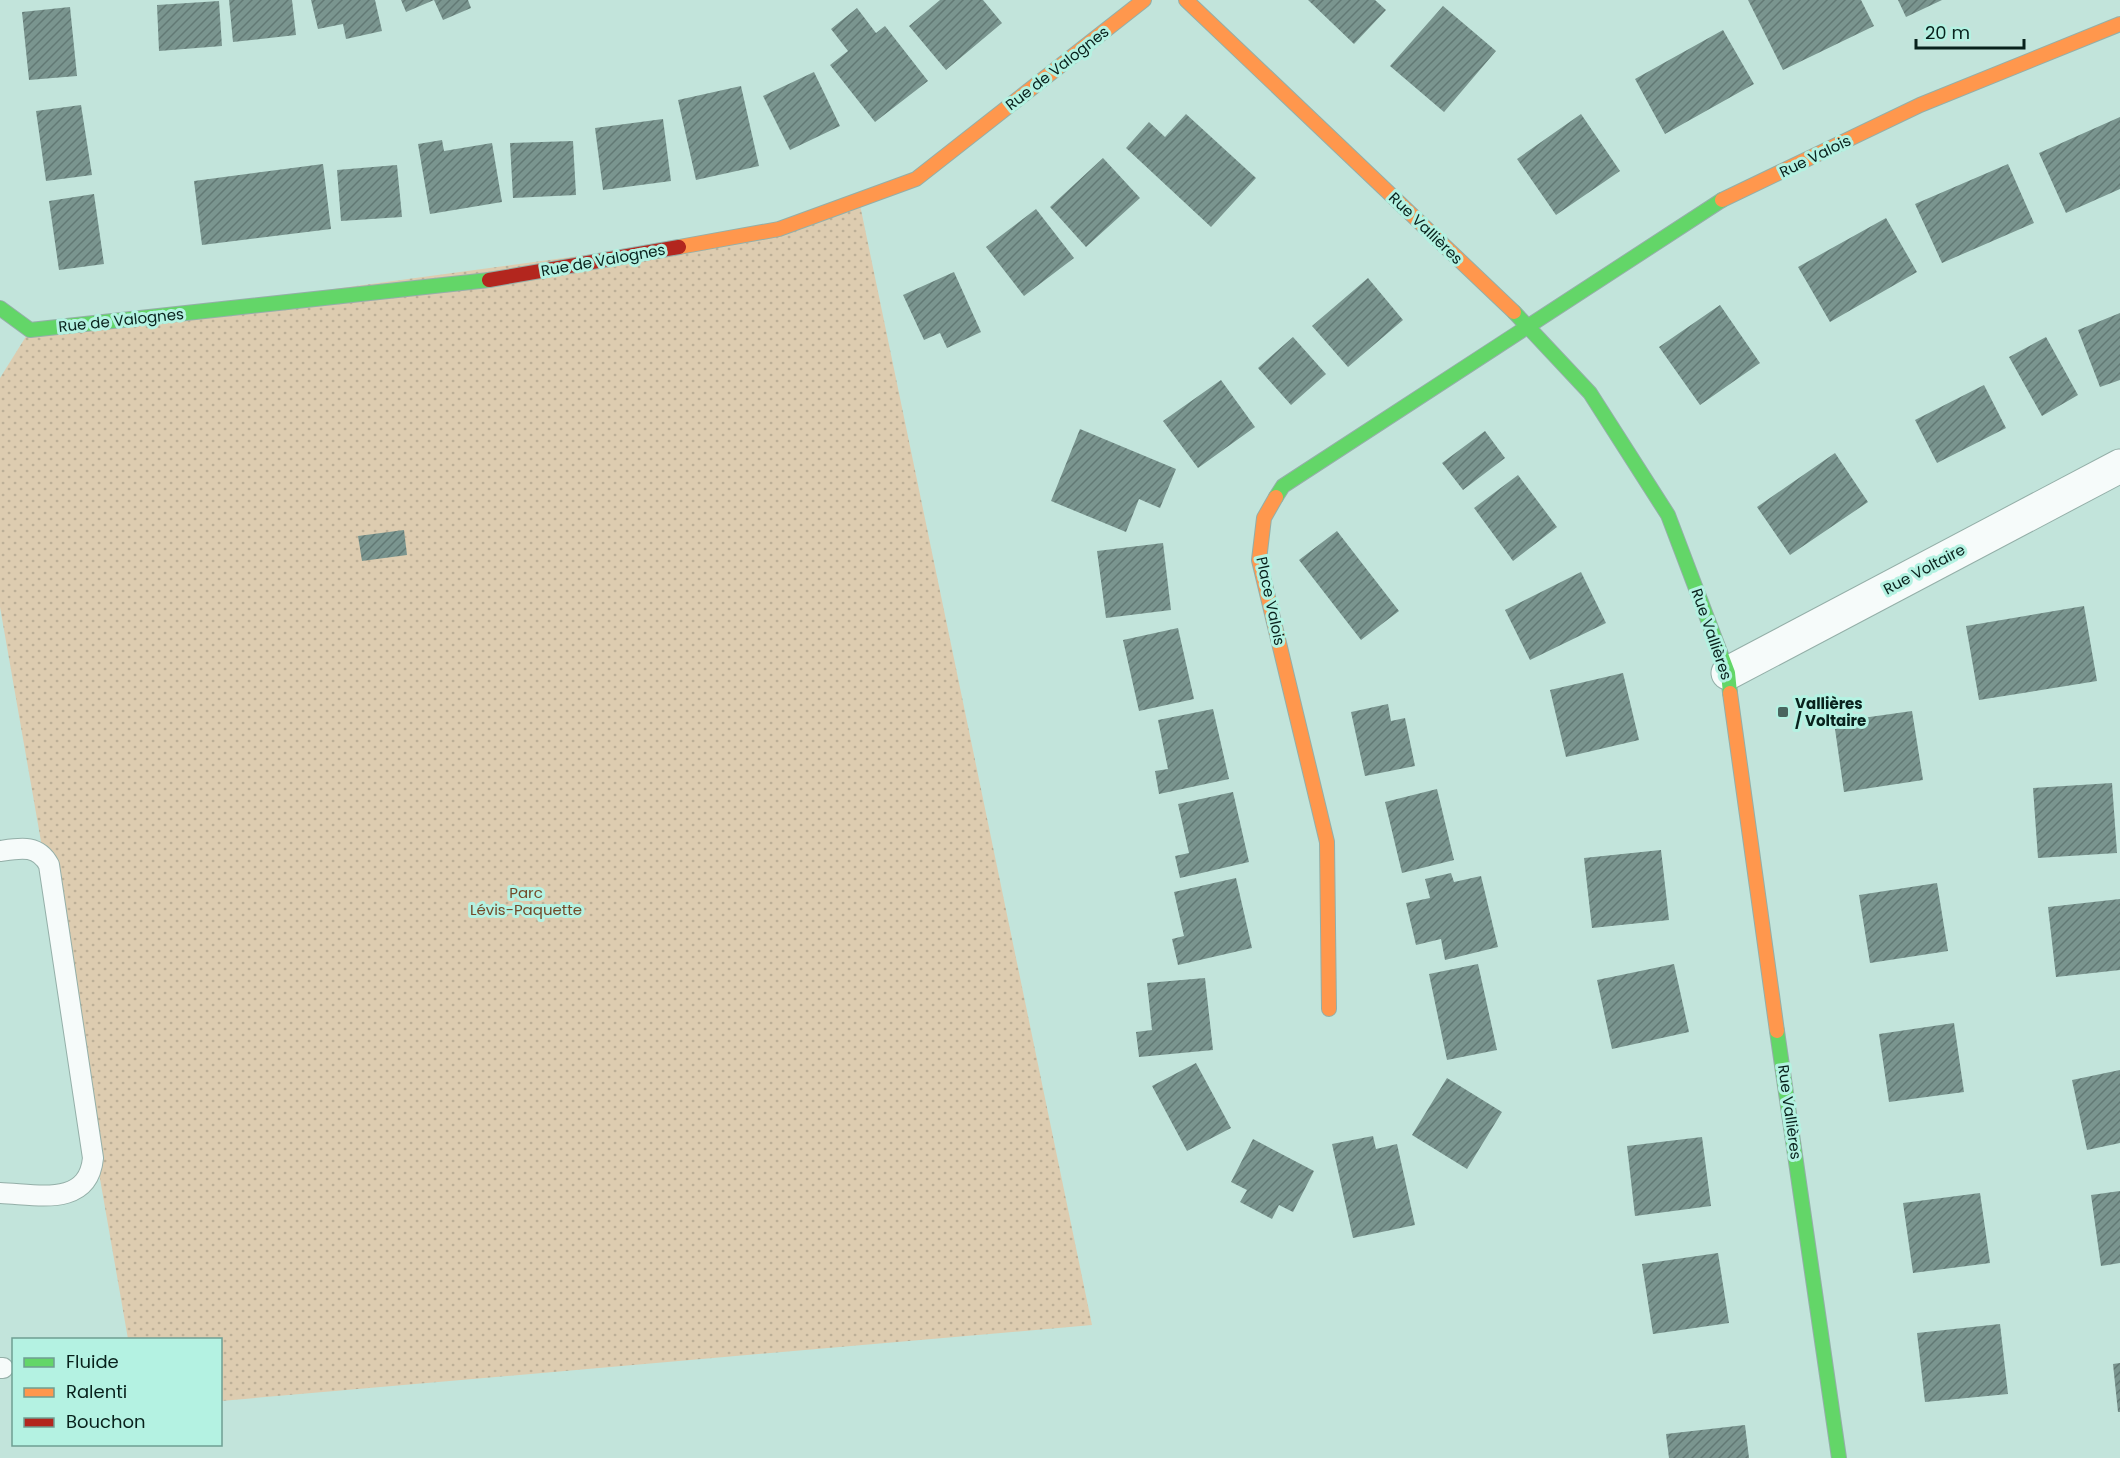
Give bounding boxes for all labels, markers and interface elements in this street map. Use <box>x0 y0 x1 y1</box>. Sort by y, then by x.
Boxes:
scale bar <box>1916 12 2024 50</box>
text: 20 m <box>1925 20 1970 45</box>
street label: Rue de Valognes <box>1001 21 1113 115</box>
street label: Rue Valois <box>1776 130 1854 182</box>
street label: Rue Vallières <box>1384 187 1468 269</box>
street label: Rue de Valognes <box>539 239 667 281</box>
street label: Rue de Valognes <box>57 303 185 337</box>
street label: Rue Voltaire <box>1879 539 1969 599</box>
street label: Place Valois <box>1251 555 1291 647</box>
street label: Rue Vallières <box>1687 585 1738 683</box>
place label: Vallières / Voltaire <box>1795 693 1866 731</box>
marker: Vallières / Voltaire <box>1776 705 1790 719</box>
park label: Parc Lévis-Paquette <box>470 882 582 920</box>
street label: Rue Vallières <box>1773 1063 1807 1161</box>
legend <box>12 1338 222 1446</box>
text: Fluide <box>66 1349 119 1374</box>
text: Ralenti <box>66 1379 127 1404</box>
text: Bouchon <box>66 1409 146 1434</box>

